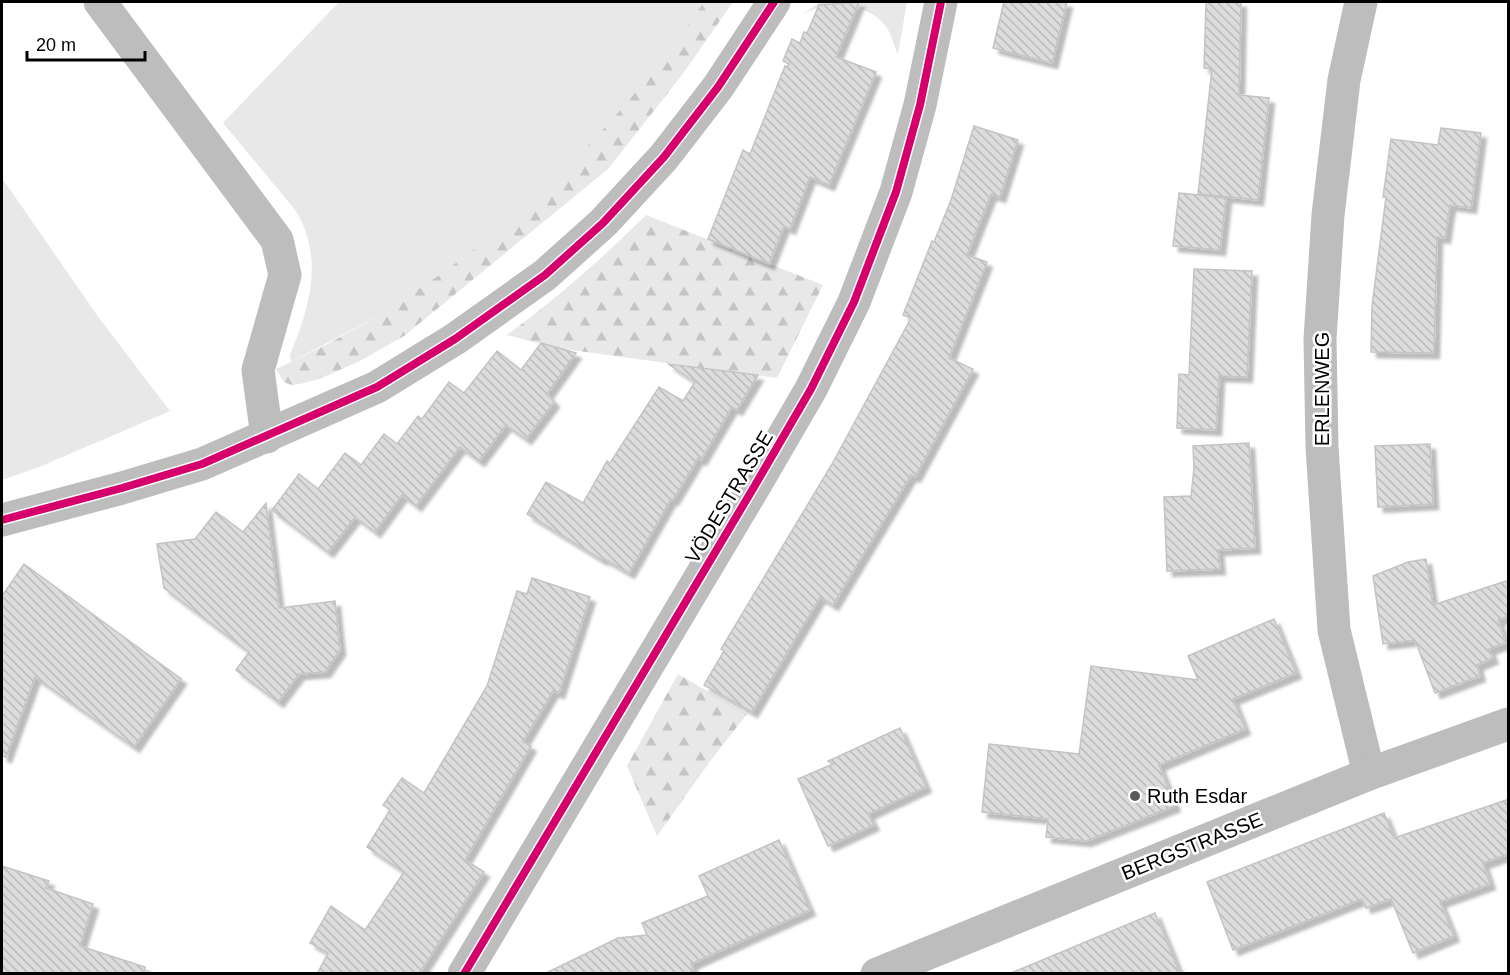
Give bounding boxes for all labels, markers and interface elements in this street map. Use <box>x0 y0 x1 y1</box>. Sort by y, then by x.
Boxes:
scale bar <box>27 24 146 62</box>
text: 20 m <box>36 35 76 55</box>
street label: ERLENWEG <box>1311 332 1333 446</box>
street label: VÖDESTRASSE <box>681 427 777 567</box>
place label: Ruth Esdar <box>1147 785 1247 807</box>
marker: Ruth Esdar <box>1128 789 1142 803</box>
street label: BERGSTRASSE <box>1118 808 1266 884</box>

